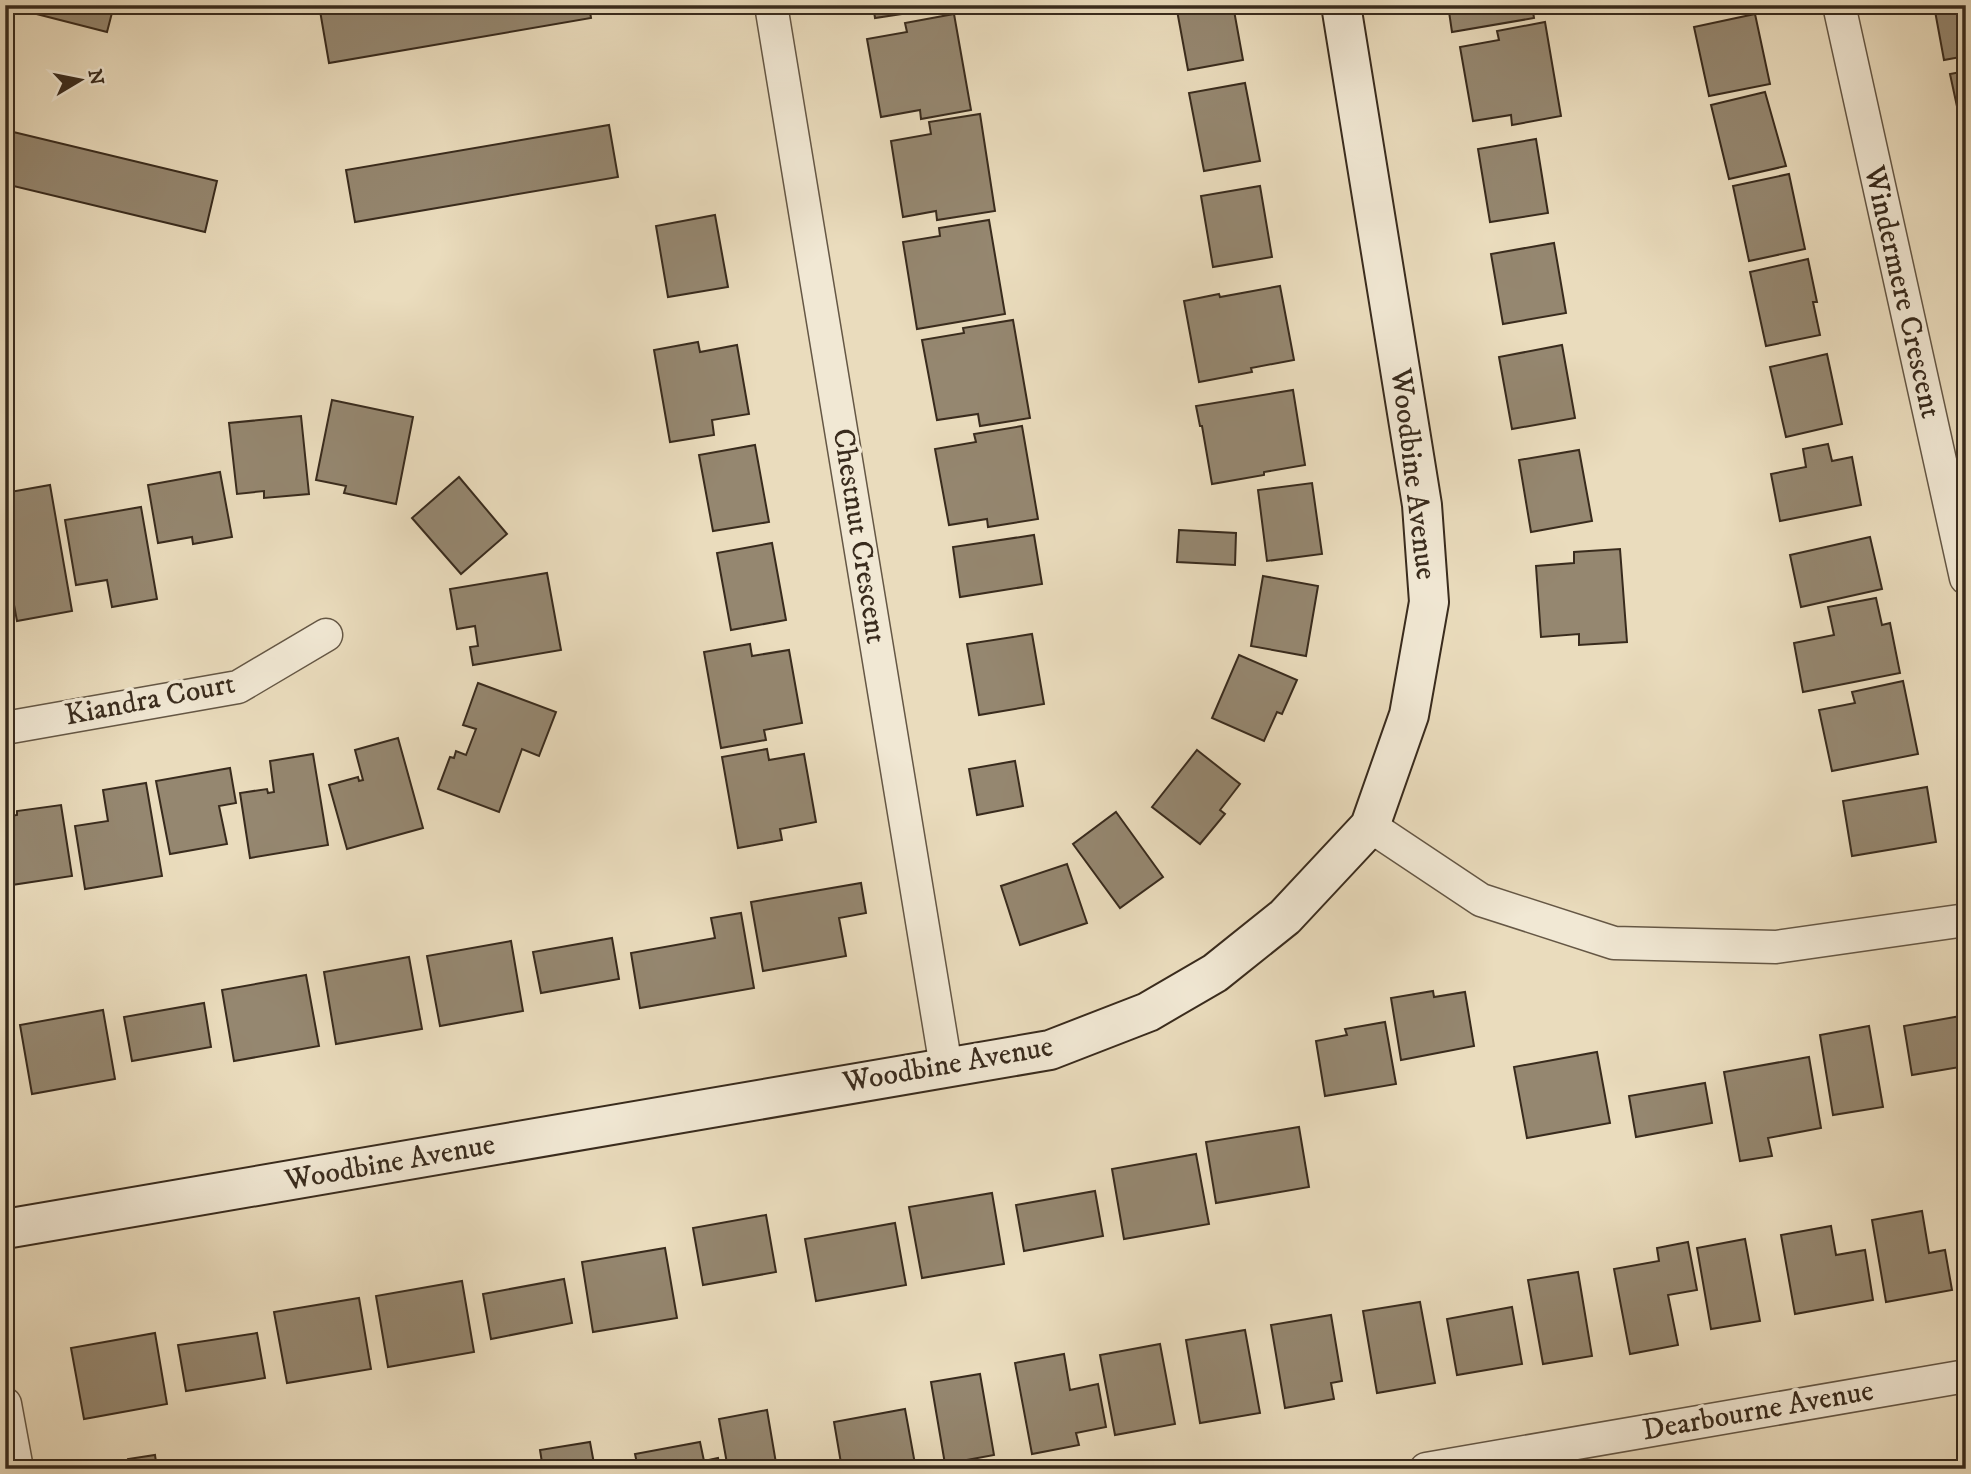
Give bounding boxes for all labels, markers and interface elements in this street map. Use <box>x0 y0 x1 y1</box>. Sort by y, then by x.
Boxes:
north arrow <box>46 46 116 116</box>
text: N <box>83 68 108 87</box>
street label: Windermere Crescent <box>1855 161 1949 422</box>
street label: Woodbine Avenue <box>1382 365 1444 582</box>
street label: Chestnut Crescent <box>824 426 894 646</box>
street label: Kiandra Court <box>62 665 238 735</box>
street label: Woodbine Avenue <box>839 1028 1056 1102</box>
street label: Woodbine Avenue <box>281 1126 498 1200</box>
street label: Dearbourne Avenue <box>1640 1372 1876 1450</box>

